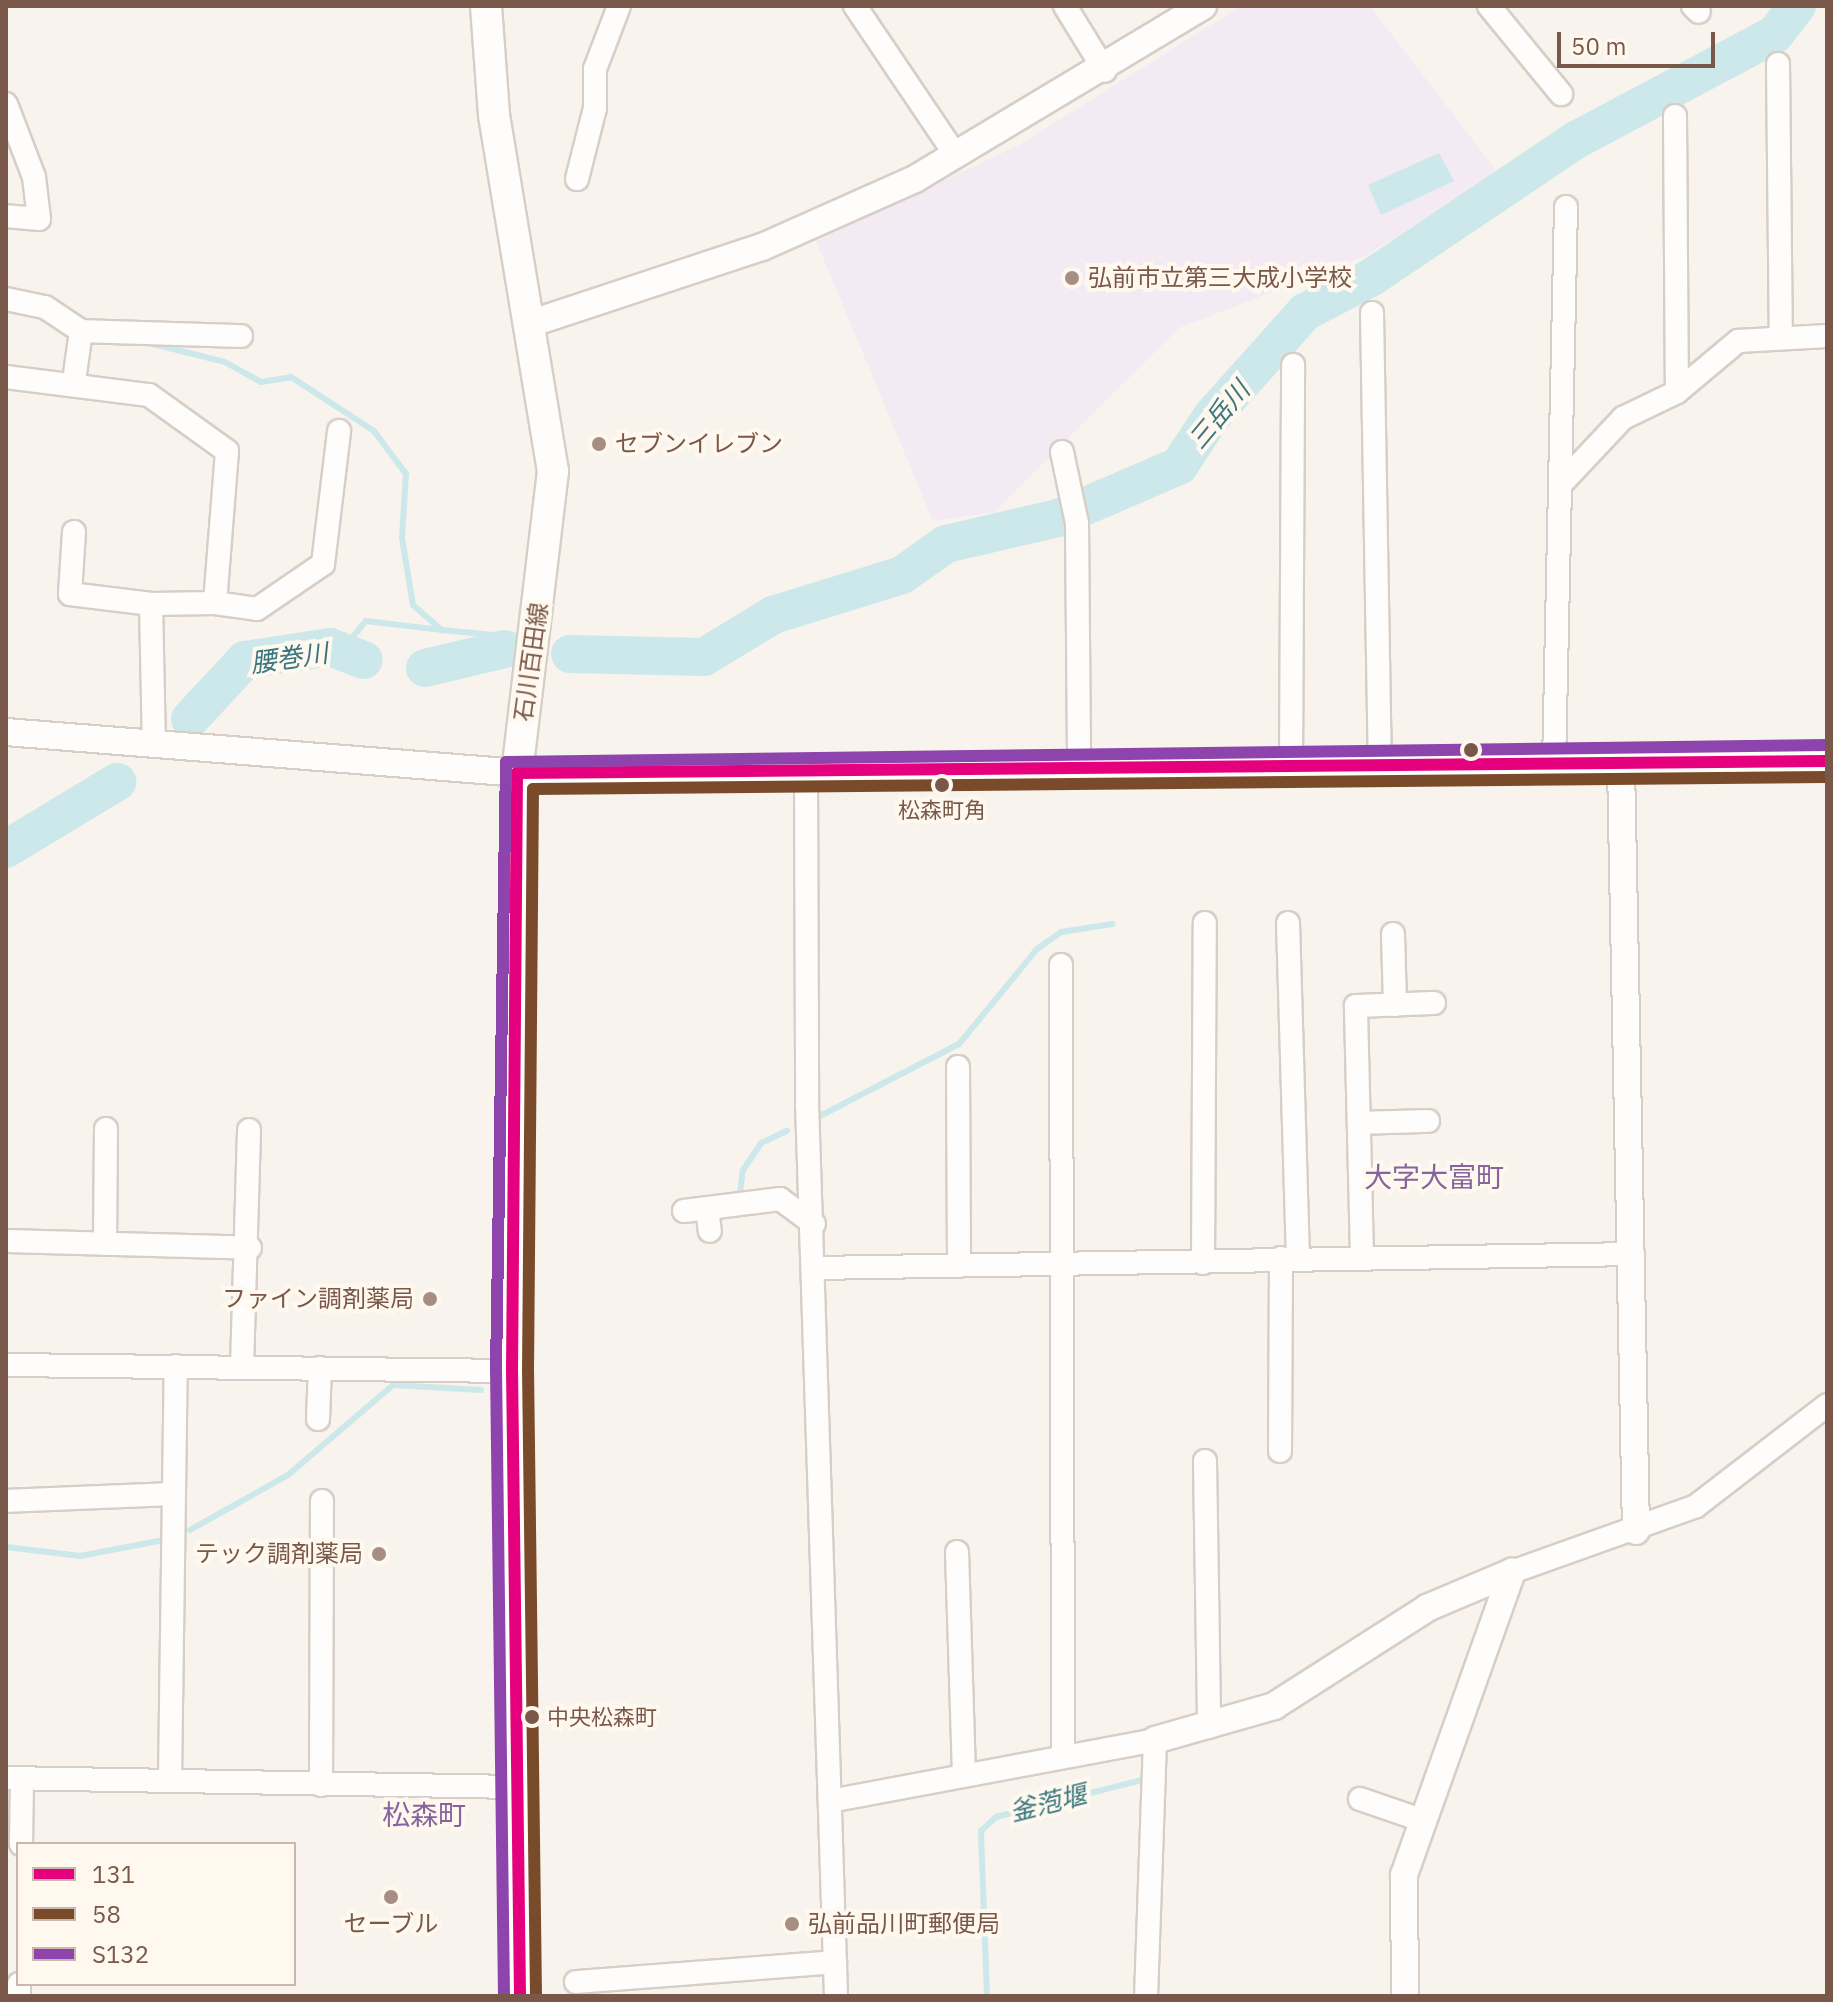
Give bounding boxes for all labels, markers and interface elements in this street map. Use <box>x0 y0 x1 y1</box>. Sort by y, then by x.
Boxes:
scale bar <box>1561 16 1719 66</box>
text: 50 m <box>1571 30 1626 62</box>
place label: 弘前市立第三大成小学校 <box>1088 264 1352 292</box>
marker: 弘前市立第三大成小学校 <box>1063 269 1081 287</box>
water label: 三岳川 <box>1182 375 1256 455</box>
place label: セブンイレブン <box>615 430 783 458</box>
marker: セブンイレブン <box>590 435 608 453</box>
street label: 石川百田線 <box>508 601 554 723</box>
water label: 腰巻川 <box>248 637 330 679</box>
unlabelled marker <box>1463 742 1479 758</box>
marker: 松森町角 <box>934 777 950 793</box>
place label: 松森町角 <box>898 797 986 823</box>
district label: 大字大富町 <box>1364 1160 1504 1194</box>
place label: ファイン調剤薬局 <box>222 1285 414 1313</box>
marker: ファイン調剤薬局 <box>421 1290 439 1308</box>
place label: テック調剤薬局 <box>195 1540 363 1568</box>
marker: テック調剤薬局 <box>370 1545 388 1563</box>
place label: 中央松森町 <box>547 1704 657 1730</box>
marker: 中央松森町 <box>524 1709 540 1725</box>
water label: 釜萢堰 <box>1006 1778 1090 1828</box>
district label: 松森町 <box>382 1798 466 1832</box>
legend <box>16 1842 296 1986</box>
text: 131 <box>92 1858 135 1890</box>
marker: セーブル <box>382 1888 400 1906</box>
text: 58 <box>92 1898 121 1930</box>
place label: セーブル <box>343 1910 439 1938</box>
place label: 弘前品川町郵便局 <box>808 1910 1000 1938</box>
marker: 弘前品川町郵便局 <box>783 1915 801 1933</box>
text: S132 <box>92 1938 149 1970</box>

